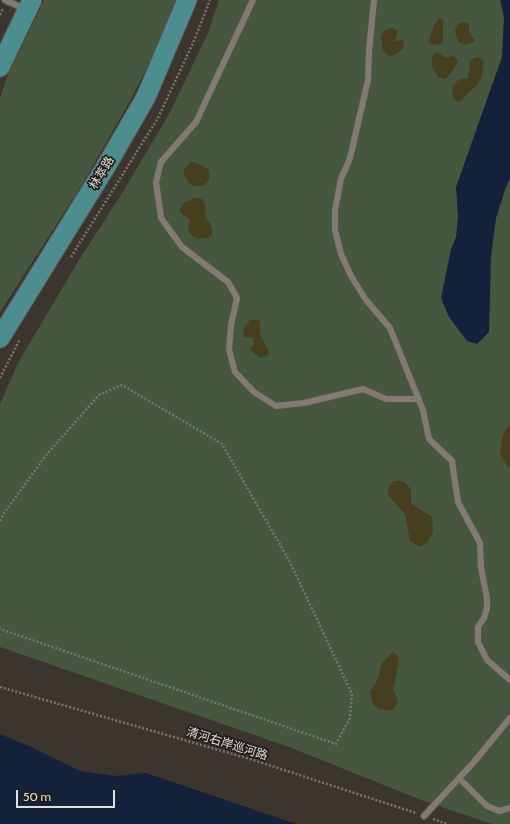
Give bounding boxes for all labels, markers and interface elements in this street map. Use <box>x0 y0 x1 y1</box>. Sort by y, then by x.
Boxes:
street label: 林萃路 <box>87 154 117 192</box>
street label: 清河右岸巡河路 <box>185 725 269 763</box>
scale bar <box>18 782 117 808</box>
text: 50 m <box>23 789 51 804</box>

